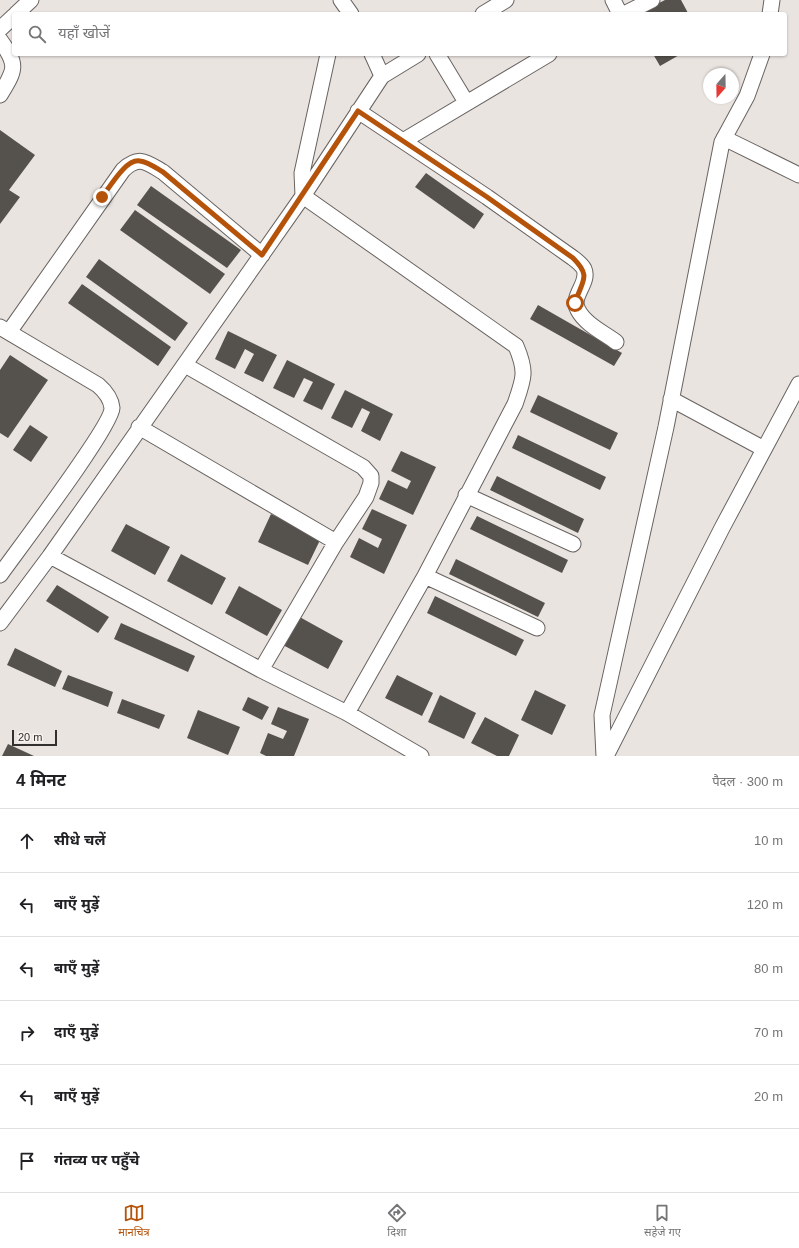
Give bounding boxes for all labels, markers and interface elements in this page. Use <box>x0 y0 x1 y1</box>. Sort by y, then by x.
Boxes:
search box <box>12 12 787 56</box>
icon: search <box>26 23 48 45</box>
text: यहाँ खोजें <box>58 24 110 41</box>
north arrow <box>703 68 739 104</box>
route end <box>93 188 111 206</box>
route start <box>566 294 584 312</box>
scale bar <box>12 728 57 747</box>
text: 20 m <box>18 731 42 743</box>
text: 4 मिनट <box>16 771 66 790</box>
text: पैदल · 300 m <box>712 774 783 789</box>
icon: ahead <box>16 830 38 852</box>
text: सीधे चलें <box>54 831 105 848</box>
text: 10 m <box>754 833 783 848</box>
icon: left <box>16 894 38 916</box>
text: बाएँ मुड़ें <box>54 895 99 912</box>
text: 120 m <box>747 897 783 912</box>
icon: left <box>16 958 38 980</box>
text: बाएँ मुड़ें <box>54 959 99 976</box>
text: 80 m <box>754 961 783 976</box>
icon: right <box>16 1022 38 1044</box>
text: दाएँ मुड़ें <box>54 1023 98 1040</box>
text: 70 m <box>754 1025 783 1040</box>
icon: left <box>16 1086 38 1108</box>
text: बाएँ मुड़ें <box>54 1087 99 1104</box>
text: 20 m <box>754 1089 783 1104</box>
icon: arrive <box>16 1150 38 1172</box>
text: गंतव्य पर पहुँचे <box>54 1151 139 1168</box>
tab: मानचित्र <box>118 1202 150 1240</box>
tab: दिशा <box>386 1202 408 1240</box>
tab: सहेजे गए <box>644 1202 681 1240</box>

